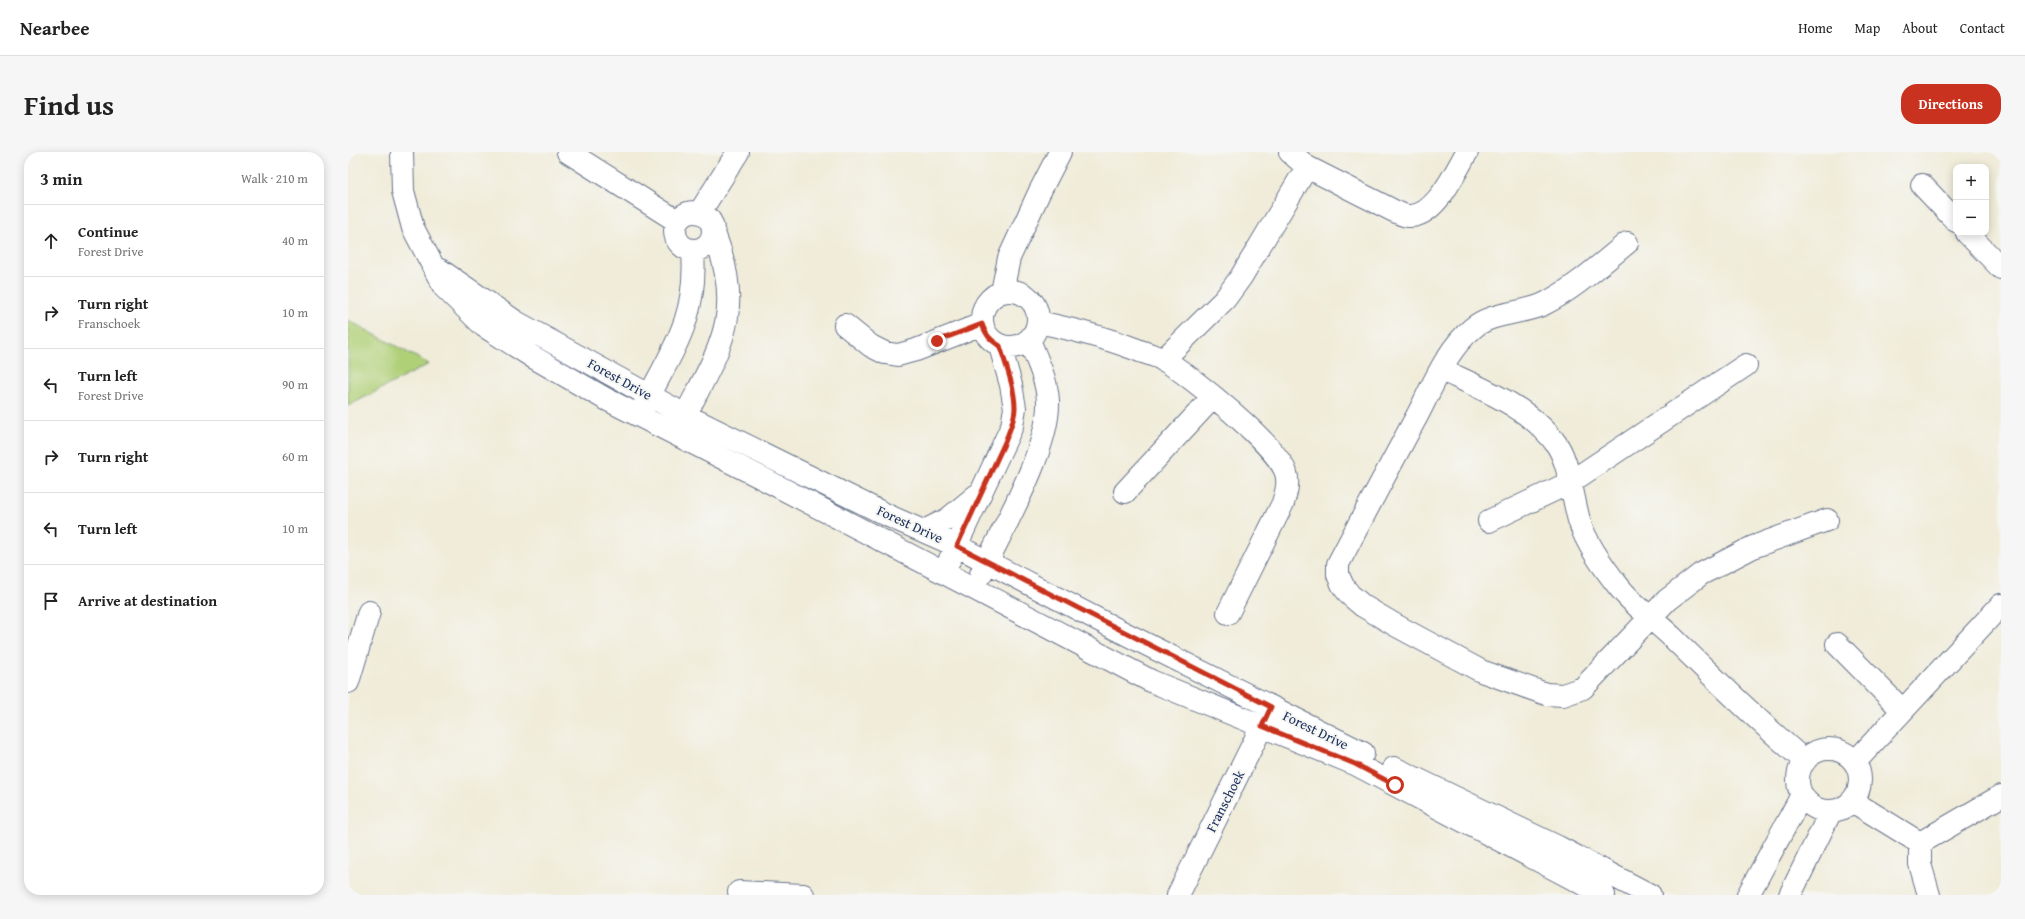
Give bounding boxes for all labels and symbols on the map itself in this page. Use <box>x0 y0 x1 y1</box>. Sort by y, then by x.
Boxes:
route end <box>928 332 946 350</box>
street label: Forest Drive <box>584 353 656 405</box>
street label: Forest Drive <box>874 500 947 548</box>
street label: Forest Drive <box>1280 706 1352 755</box>
street label: Franschoek <box>1201 766 1250 835</box>
route start <box>1386 776 1404 794</box>

